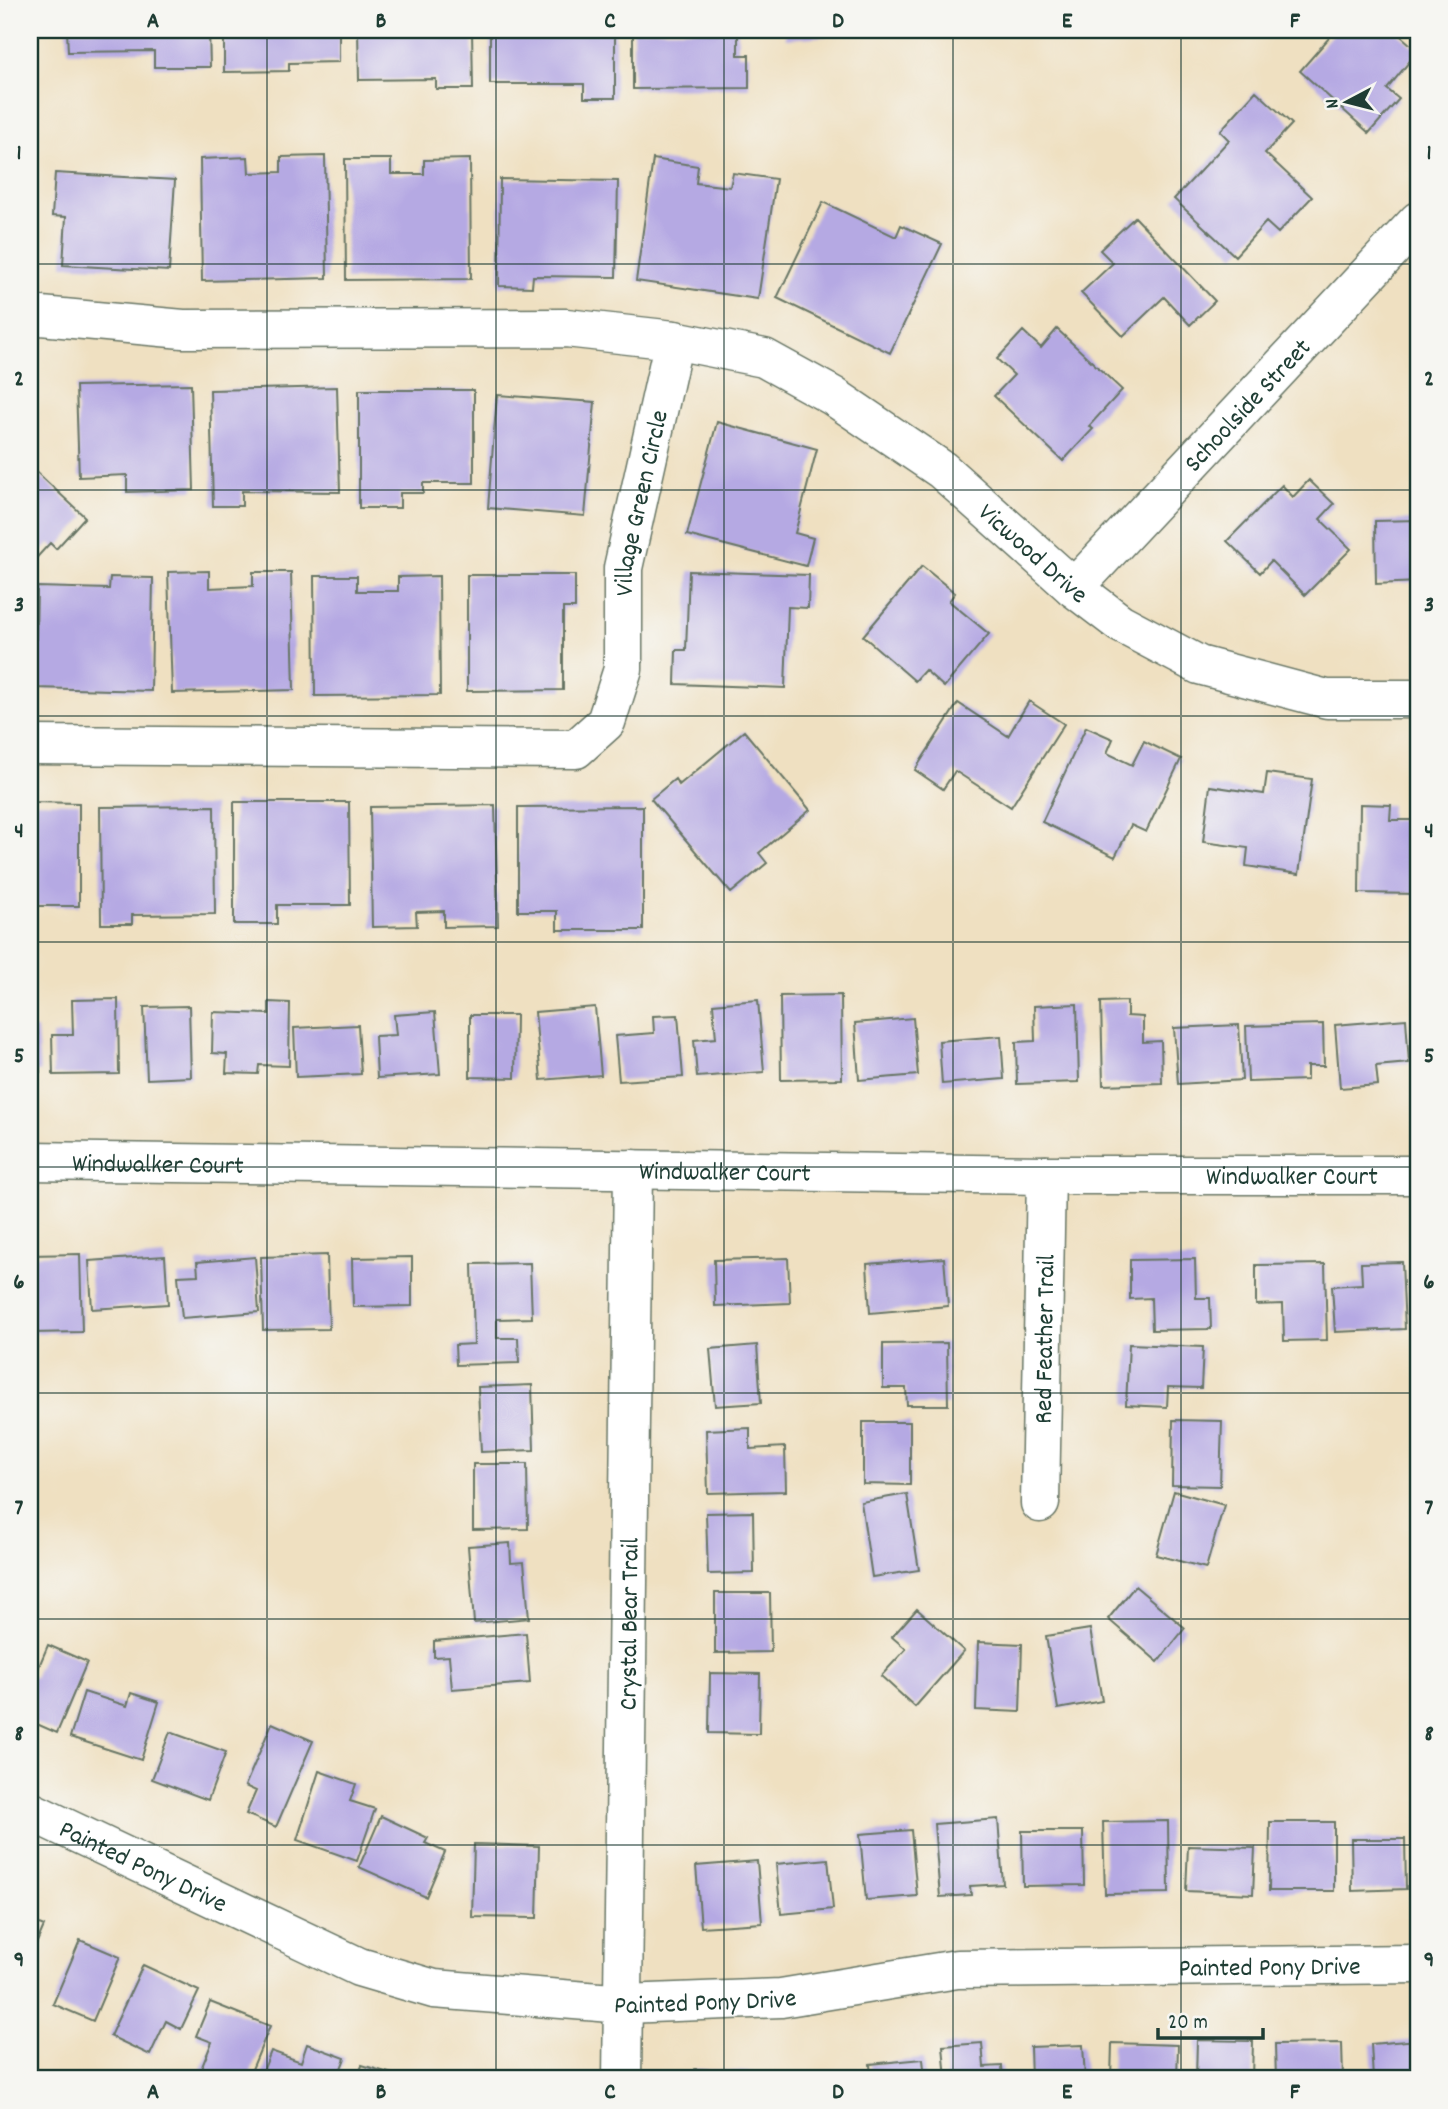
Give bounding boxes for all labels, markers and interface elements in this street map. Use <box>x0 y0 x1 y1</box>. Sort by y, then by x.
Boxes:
text: A <box>147 6 159 39</box>
text: B <box>376 6 387 39</box>
text: C <box>604 6 616 39</box>
text: D <box>832 6 844 39</box>
text: E <box>1062 6 1073 39</box>
text: F <box>1290 6 1301 39</box>
north arrow <box>1312 66 1382 136</box>
text: N <box>1320 97 1348 110</box>
text: 1 <box>16 138 22 171</box>
text: 1 <box>1426 138 1432 171</box>
street label: Schoolside Street <box>1177 331 1321 482</box>
text: 2 <box>14 364 24 397</box>
text: 2 <box>1424 364 1434 397</box>
street label: Village Green Circle <box>608 407 680 596</box>
street label: Vicwood Drive <box>969 496 1094 614</box>
text: 3 <box>14 590 24 623</box>
text: 3 <box>1424 590 1434 623</box>
text: 4 <box>14 816 24 849</box>
text: 4 <box>1424 816 1434 849</box>
text: 5 <box>14 1041 24 1074</box>
text: 5 <box>1424 1041 1434 1074</box>
street label: Windwalker Court <box>72 1147 244 1186</box>
street label: Windwalker Court <box>639 1154 811 1194</box>
street label: Windwalker Court <box>1206 1160 1378 1197</box>
street label: Red Feather Trail <box>1026 1254 1067 1424</box>
text: 6 <box>13 1267 25 1300</box>
text: 6 <box>1423 1267 1435 1300</box>
text: 7 <box>15 1493 24 1526</box>
text: 7 <box>1425 1493 1434 1526</box>
street label: Crystal Bear Trail <box>611 1537 651 1711</box>
text: 8 <box>14 1719 24 1752</box>
text: 8 <box>1424 1719 1434 1752</box>
street label: Painted Pony Drive <box>52 1812 233 1924</box>
text: 9 <box>14 1945 24 1978</box>
text: 9 <box>1424 1945 1434 1978</box>
street label: Painted Pony Drive <box>1178 1950 1361 1989</box>
street label: Painted Pony Drive <box>612 1981 799 2026</box>
scale bar <box>1158 1997 1262 2041</box>
text: 20 m <box>1168 2009 1208 2039</box>
text: A <box>147 2077 159 2109</box>
text: B <box>376 2077 387 2109</box>
text: C <box>604 2077 616 2109</box>
text: D <box>832 2077 844 2109</box>
text: E <box>1062 2077 1073 2109</box>
text: F <box>1290 2077 1301 2109</box>

